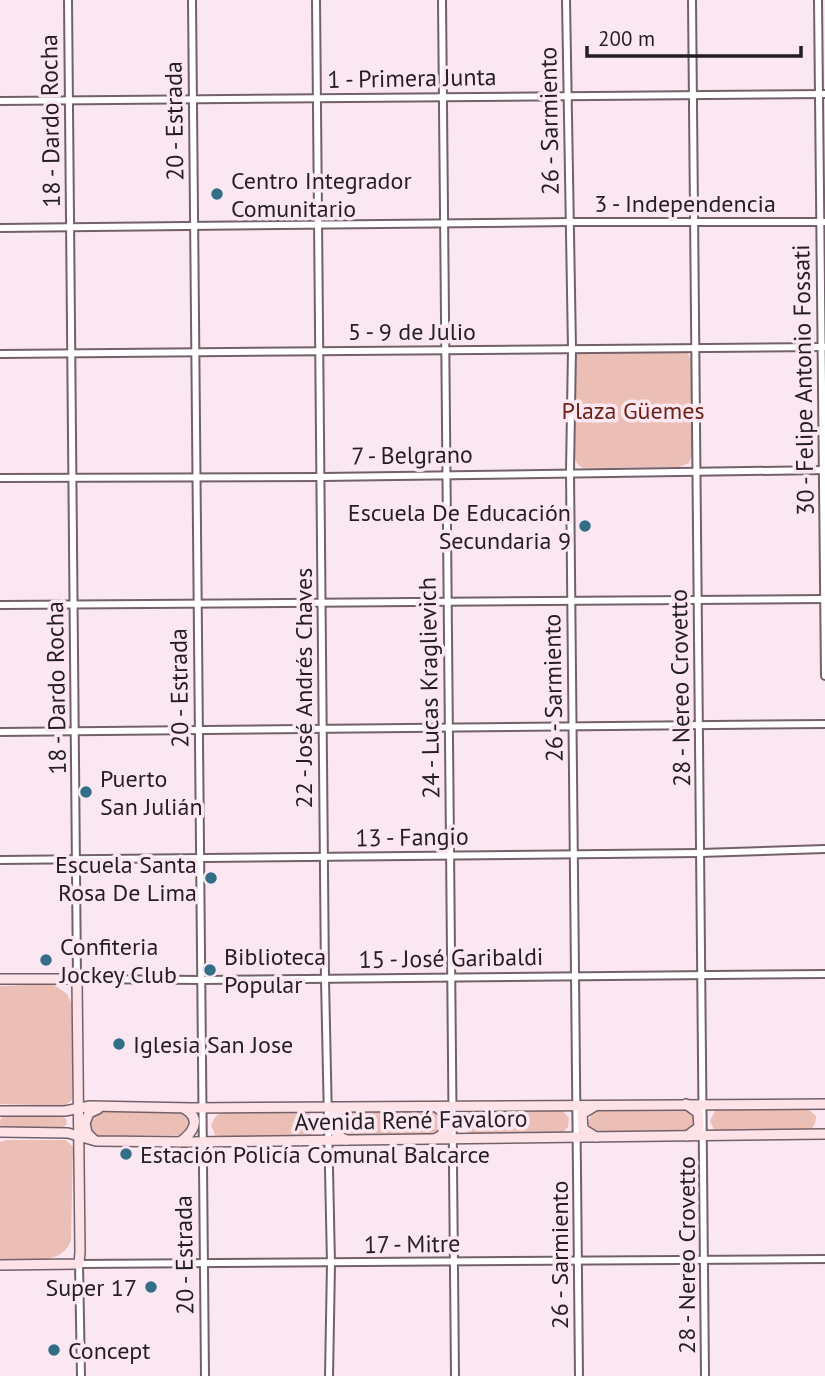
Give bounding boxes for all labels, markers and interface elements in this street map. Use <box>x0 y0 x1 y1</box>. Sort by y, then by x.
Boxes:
scale bar <box>587 14 800 58</box>
text: 200 m <box>598 25 655 52</box>
street label: 18 - Dardo Rocha <box>33 34 67 208</box>
street label: 26 - Sarmiento <box>532 46 566 196</box>
street label: 20 - Estrada <box>157 61 191 181</box>
street label: 1 - Primera Junta <box>327 61 497 95</box>
place label: Centro Integrador Comunitario <box>231 165 412 224</box>
marker: Centro Integrador Comunitario <box>209 186 225 202</box>
street label: 3 - Independencia <box>594 188 776 219</box>
street label: 30 - Felipe Antonio Fossati <box>785 244 821 516</box>
street label: 5 - 9 de Julio <box>348 316 476 347</box>
park label: Plaza Güemes <box>562 395 704 426</box>
street label: 7 - Belgrano <box>351 438 473 472</box>
place label: Escuela De Educación Secundaria 9 <box>348 497 571 556</box>
marker: Escuela De Educación Secundaria 9 <box>577 518 593 534</box>
street label: 22 - José Andrés Chaves <box>288 568 319 808</box>
street label: 24 - Lucas Kraglievich <box>412 577 446 799</box>
street label: 28 - Nereo Crovetto <box>663 589 697 787</box>
street label: 18 - Dardo Rocha <box>39 601 73 775</box>
street label: 26 - Sarmiento <box>536 613 570 763</box>
street label: 20 - Estrada <box>162 628 196 748</box>
place label: Puerto San Julián <box>100 763 203 822</box>
marker: Puerto San Julián <box>78 784 94 800</box>
street label: 13 - Fangio <box>355 821 469 853</box>
place label: Escuela Santa Rosa De Lima <box>55 849 197 908</box>
marker: Escuela Santa Rosa De Lima <box>203 870 219 886</box>
place label: Confiteria Jockey Club <box>59 931 177 990</box>
place label: Biblioteca Popular <box>224 941 326 1000</box>
street label: 15 - José Garibaldi <box>358 941 544 975</box>
marker: Confiteria Jockey Club <box>38 952 54 968</box>
marker: Biblioteca Popular <box>202 962 218 978</box>
place label: Iglesia San Jose <box>133 1029 293 1060</box>
marker: Iglesia San Jose <box>111 1036 127 1052</box>
street label: Avenida René Favaloro <box>294 1102 528 1138</box>
place label: Estación Policía Comunal Balcarce <box>140 1139 490 1170</box>
marker: Estación Policía Comunal Balcarce <box>118 1146 134 1162</box>
street label: 28 - Nereo Crovetto <box>671 1156 702 1354</box>
street label: 26 - Sarmiento <box>544 1181 575 1329</box>
street label: 20 - Estrada <box>167 1195 201 1315</box>
street label: 17 - Mitre <box>364 1228 460 1260</box>
place label: Super 17 <box>45 1272 137 1303</box>
marker: Super 17 <box>143 1279 159 1295</box>
place label: Concept <box>68 1335 150 1366</box>
marker: Concept <box>46 1342 62 1358</box>

